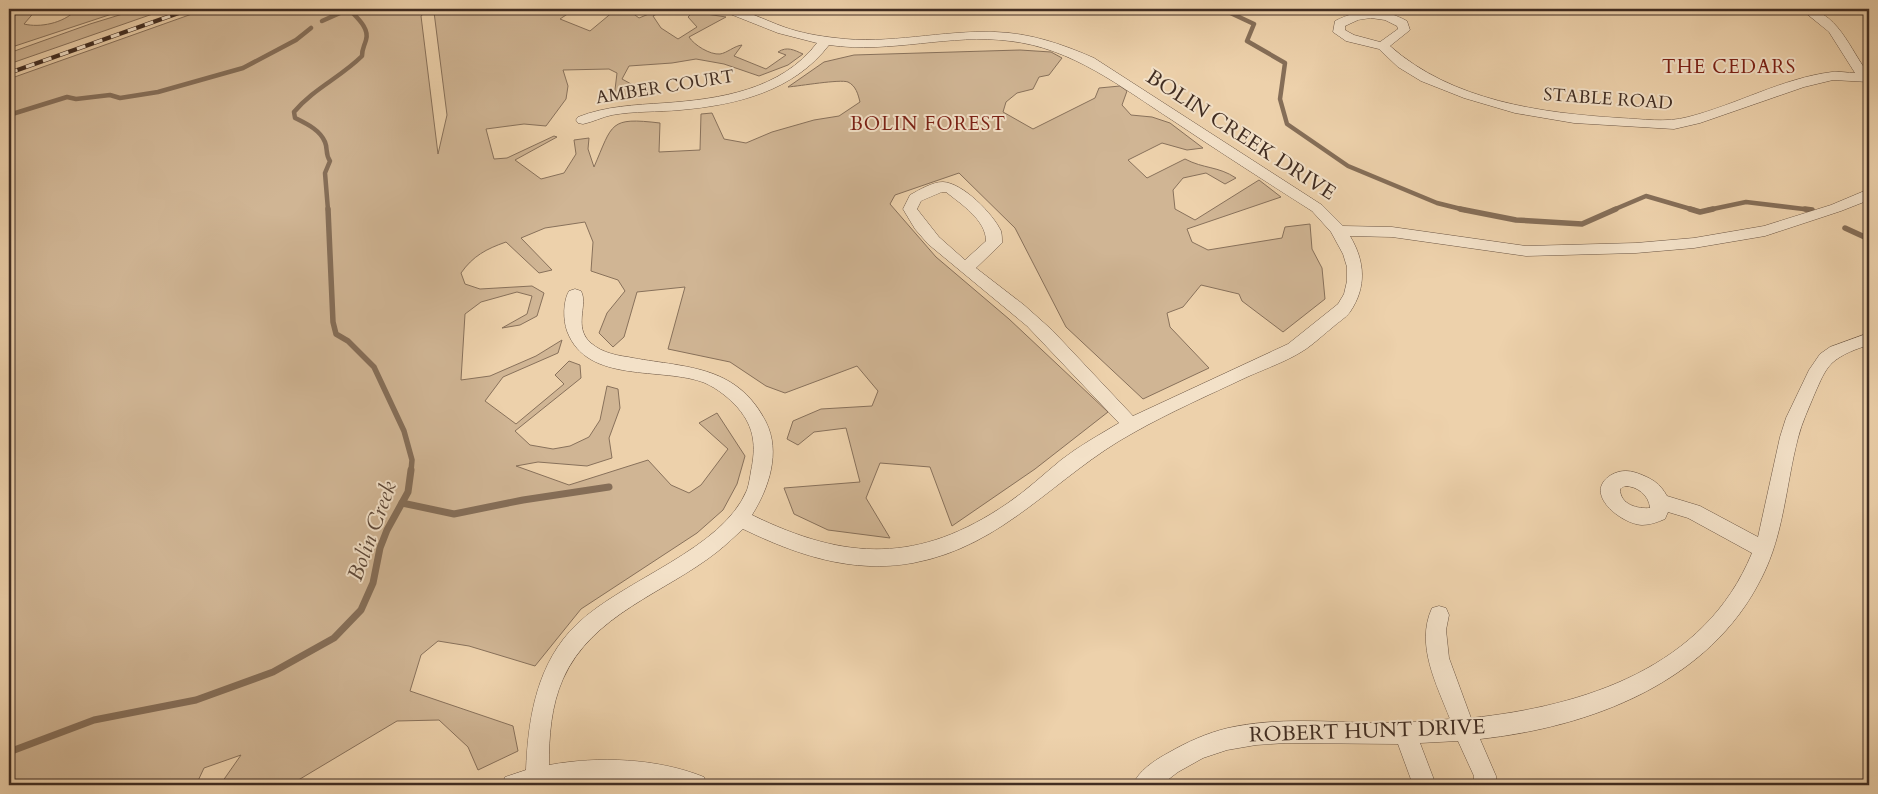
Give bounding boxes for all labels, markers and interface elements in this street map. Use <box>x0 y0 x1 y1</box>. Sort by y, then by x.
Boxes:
district label: THE CEDARS <box>1662 54 1796 80</box>
street label: BOLIN CREEK DRIVE <box>1141 63 1342 207</box>
street label: AMBER COURT <box>594 64 736 110</box>
street label: STABLE ROAD <box>1543 82 1673 116</box>
district label: BOLIN FOREST <box>850 111 1006 137</box>
water label: Bolin Creek <box>340 477 404 585</box>
street label: ROBERT HUNT DRIVE <box>1248 712 1486 750</box>

